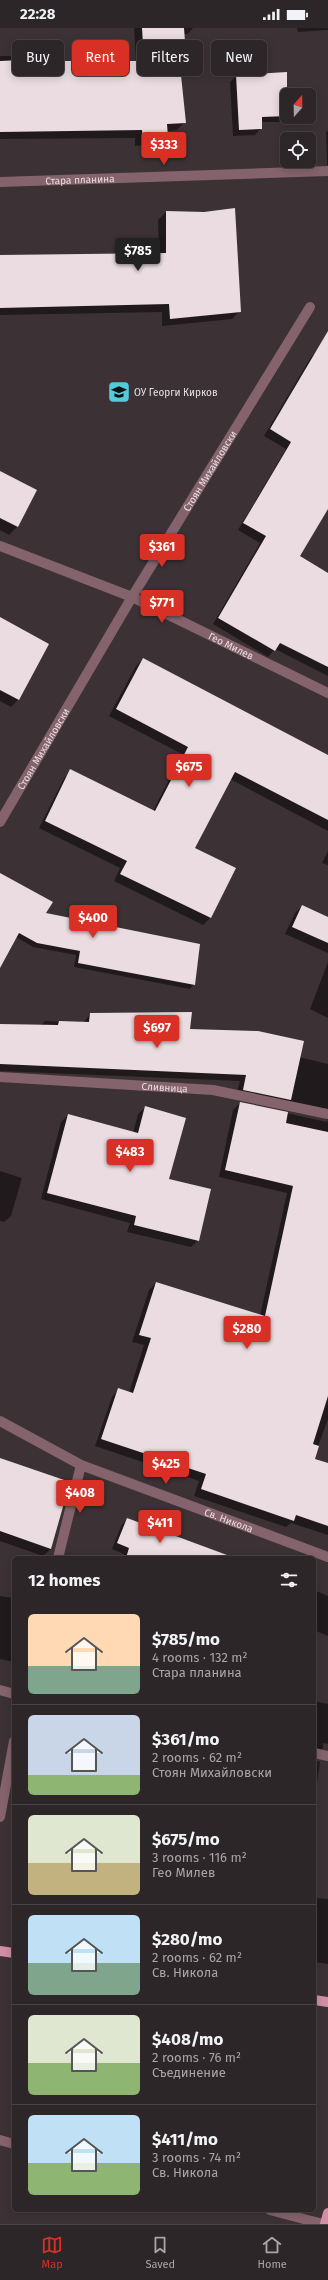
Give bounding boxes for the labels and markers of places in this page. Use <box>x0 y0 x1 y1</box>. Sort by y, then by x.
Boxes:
pin: $333 <box>140 132 188 166</box>
pin: $785 <box>114 238 162 272</box>
school or university icon: ОУ Георги Кирков <box>106 379 132 405</box>
place label: ОУ Георги Кирков <box>134 387 218 399</box>
pin: $361 <box>138 534 186 568</box>
pin: $771 <box>138 590 186 624</box>
pin: $675 <box>165 754 213 788</box>
pin: $400 <box>69 905 117 939</box>
pin: $697 <box>133 1015 181 1049</box>
pin: $483 <box>106 1139 154 1173</box>
pin: $280 <box>223 1316 271 1350</box>
pin: $425 <box>142 1451 190 1485</box>
pin: $408 <box>56 1480 104 1514</box>
pin: $411 <box>136 1510 184 1544</box>

